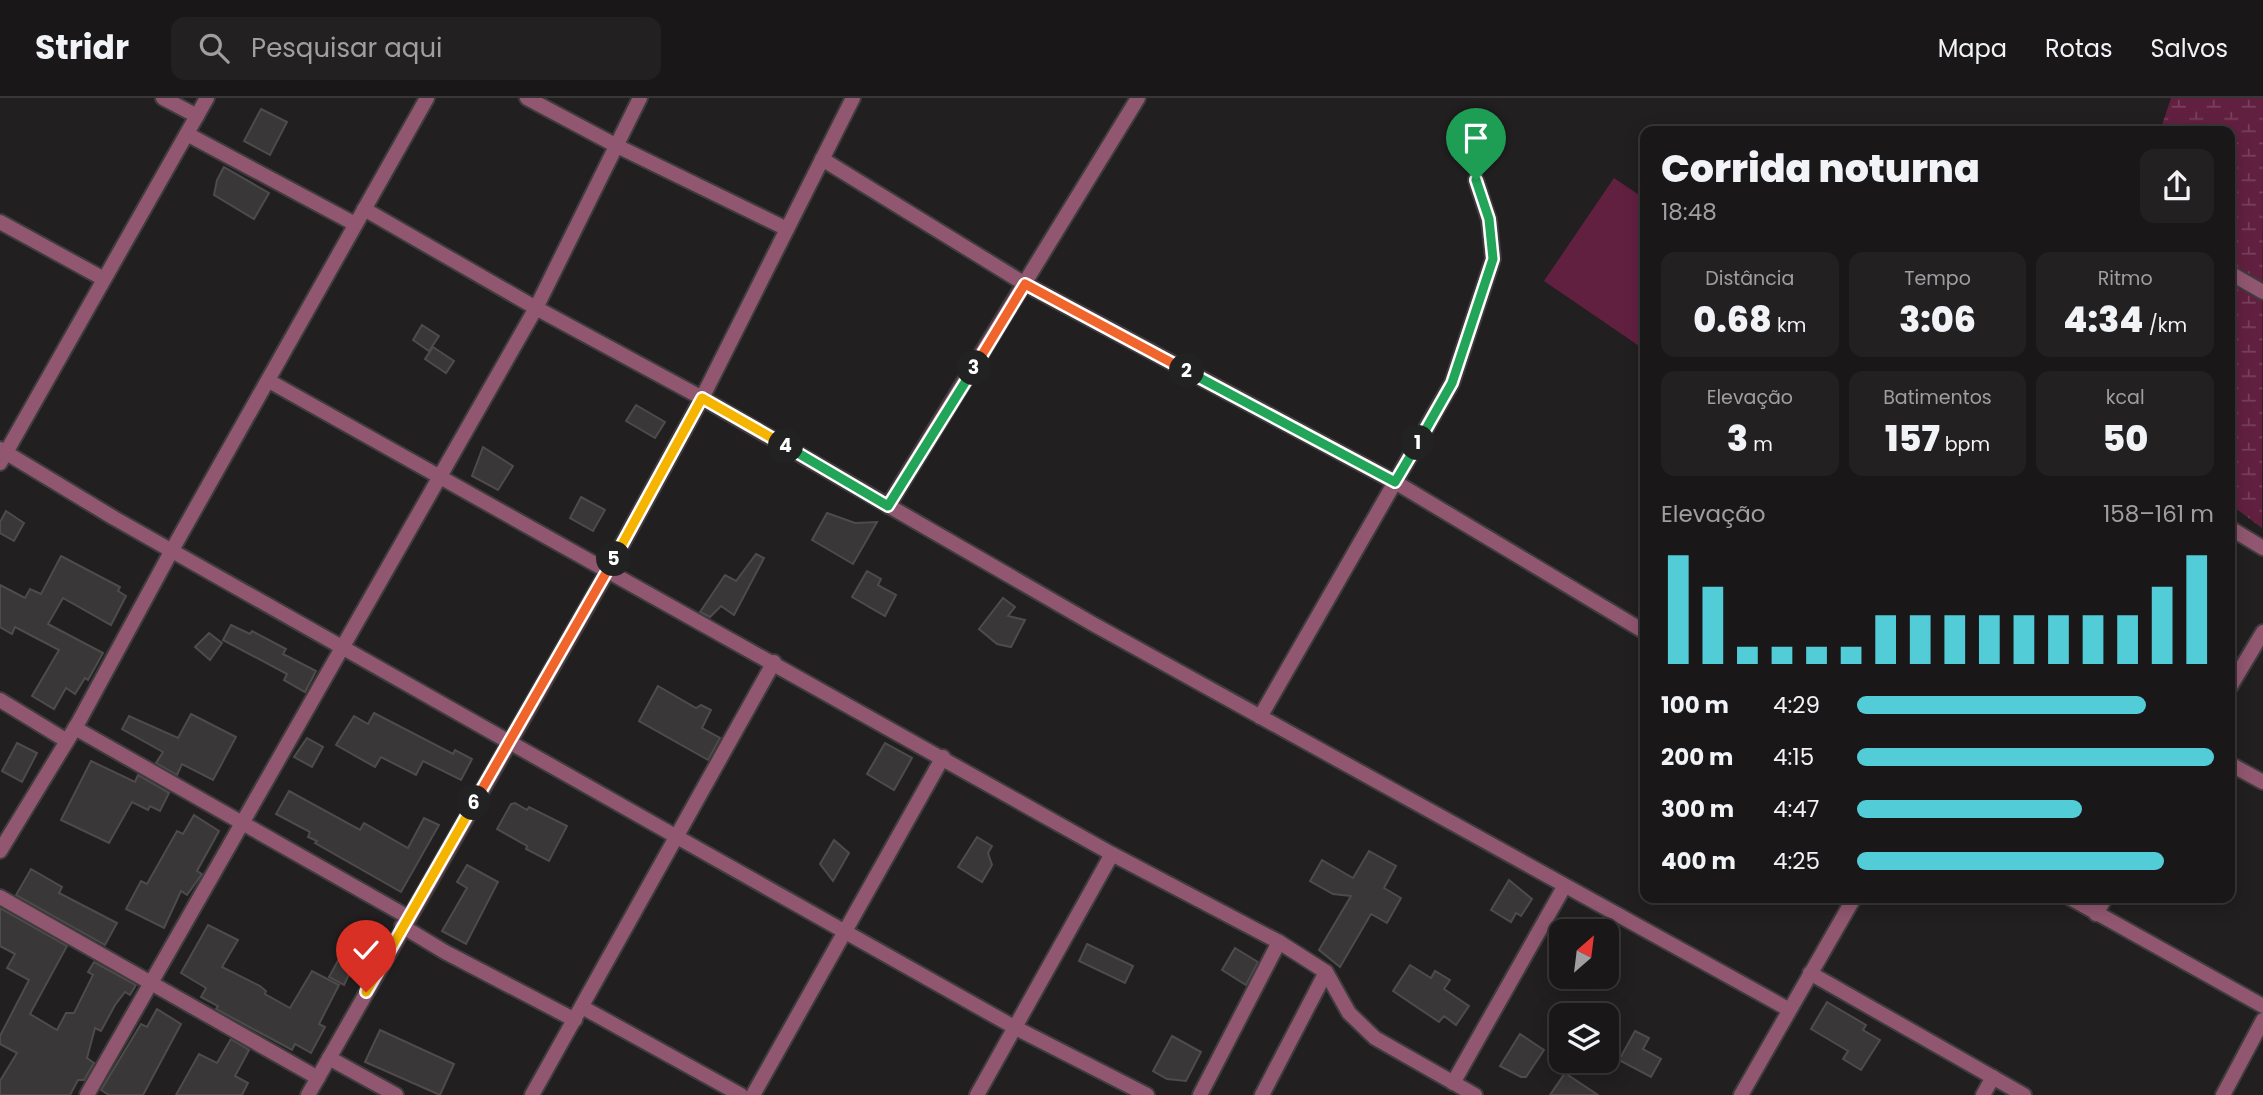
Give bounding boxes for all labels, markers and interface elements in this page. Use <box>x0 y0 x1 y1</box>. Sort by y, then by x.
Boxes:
search box <box>171 17 661 80</box>
text: Stridr <box>35 24 129 71</box>
icon: search <box>195 29 233 67</box>
text: Pesquisar aqui <box>251 30 442 66</box>
text: Mapa <box>1938 32 2007 65</box>
text: Rotas <box>2045 32 2112 65</box>
text: Salvos <box>2150 32 2228 65</box>
pin <box>1446 108 1506 180</box>
icon: arrive <box>1457 119 1495 157</box>
text: Corrida noturna <box>1661 142 1980 195</box>
button: share <box>2140 149 2214 223</box>
text: 18:48 <box>1661 196 1717 228</box>
text: Distância <box>1705 265 1794 292</box>
text: Tempo <box>1904 265 1971 292</box>
text: Ritmo <box>2098 265 2153 292</box>
text: 0.68 <box>1693 295 1772 344</box>
text: 3:06 <box>1899 295 1976 344</box>
text: 4:34 <box>2063 295 2144 344</box>
text: km <box>1772 312 1806 339</box>
text: /km <box>2144 312 2187 339</box>
pin: 3 <box>956 350 992 386</box>
text: 3 <box>968 354 979 381</box>
pin: 2 <box>1170 354 1204 388</box>
text: 2 <box>1181 357 1192 384</box>
text: Elevação <box>1707 384 1793 411</box>
text: Batimentos <box>1883 384 1992 411</box>
text: kcal <box>2106 384 2145 411</box>
text: 3 <box>1727 414 1748 463</box>
text: 157 <box>1885 414 1940 463</box>
text: 50 <box>2102 414 2148 463</box>
pin: 1 <box>1400 426 1436 460</box>
pin: 4 <box>768 428 804 464</box>
text: 1 <box>1414 429 1421 456</box>
text: m <box>1748 431 1773 458</box>
text: bpm <box>1940 431 1990 458</box>
text: 4 <box>779 432 792 459</box>
text: Elevação <box>1661 498 1765 530</box>
text: 158–161 m <box>2103 498 2214 530</box>
pin: 5 <box>596 542 632 576</box>
text: 5 <box>607 545 620 572</box>
text: 100 m <box>1661 689 1729 721</box>
text: 4:29 <box>1773 689 1820 721</box>
text: 200 m <box>1661 741 1733 773</box>
text: 4:15 <box>1773 741 1814 773</box>
pin: 6 <box>456 786 491 820</box>
text: 6 <box>467 789 480 816</box>
text: 300 m <box>1661 793 1734 825</box>
text: 4:47 <box>1773 793 1819 825</box>
text: 400 m <box>1661 845 1736 877</box>
text: 4:25 <box>1773 845 1820 877</box>
north arrow <box>1549 919 1619 989</box>
map controls <box>1549 919 1619 1073</box>
pin <box>336 920 396 992</box>
icon: check <box>347 931 385 969</box>
button: layers <box>1549 1003 1619 1073</box>

